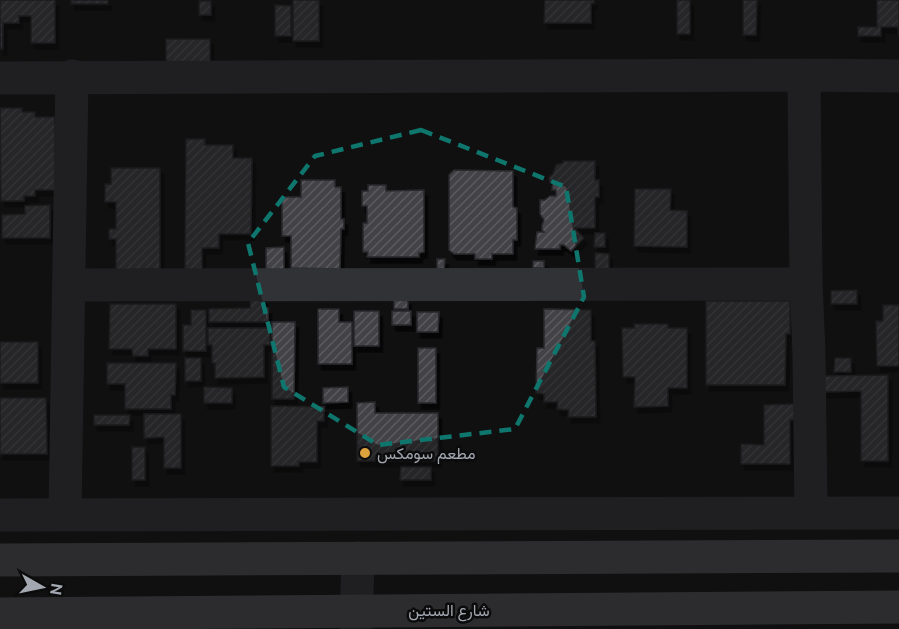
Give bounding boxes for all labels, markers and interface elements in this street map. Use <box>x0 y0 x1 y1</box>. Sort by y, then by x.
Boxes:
place label: مطعم سومكس <box>377 444 476 464</box>
marker: مطعم سومكس <box>358 446 372 460</box>
north arrow <box>12 557 72 617</box>
text: N <box>47 582 67 597</box>
street label: شارع الستين <box>408 601 490 622</box>

